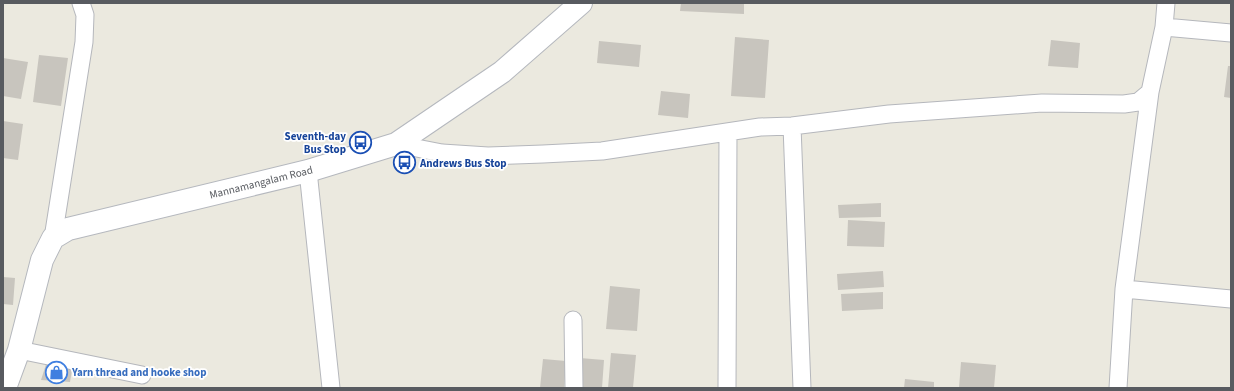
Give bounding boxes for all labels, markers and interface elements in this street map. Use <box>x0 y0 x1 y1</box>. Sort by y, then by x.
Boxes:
place label: Seventh-day Bus Stop <box>285 129 346 157</box>
bus stop icon: Seventh-day Bus Stop <box>348 129 374 155</box>
bus stop icon: Andrews Bus Stop <box>392 150 418 176</box>
place label: Andrews Bus Stop <box>419 156 507 171</box>
street label: Mannamangalam Road <box>208 162 314 203</box>
shop icon: Yarn thread and hooke shop <box>44 359 70 385</box>
place label: Yarn thread and hooke shop <box>71 365 207 380</box>

